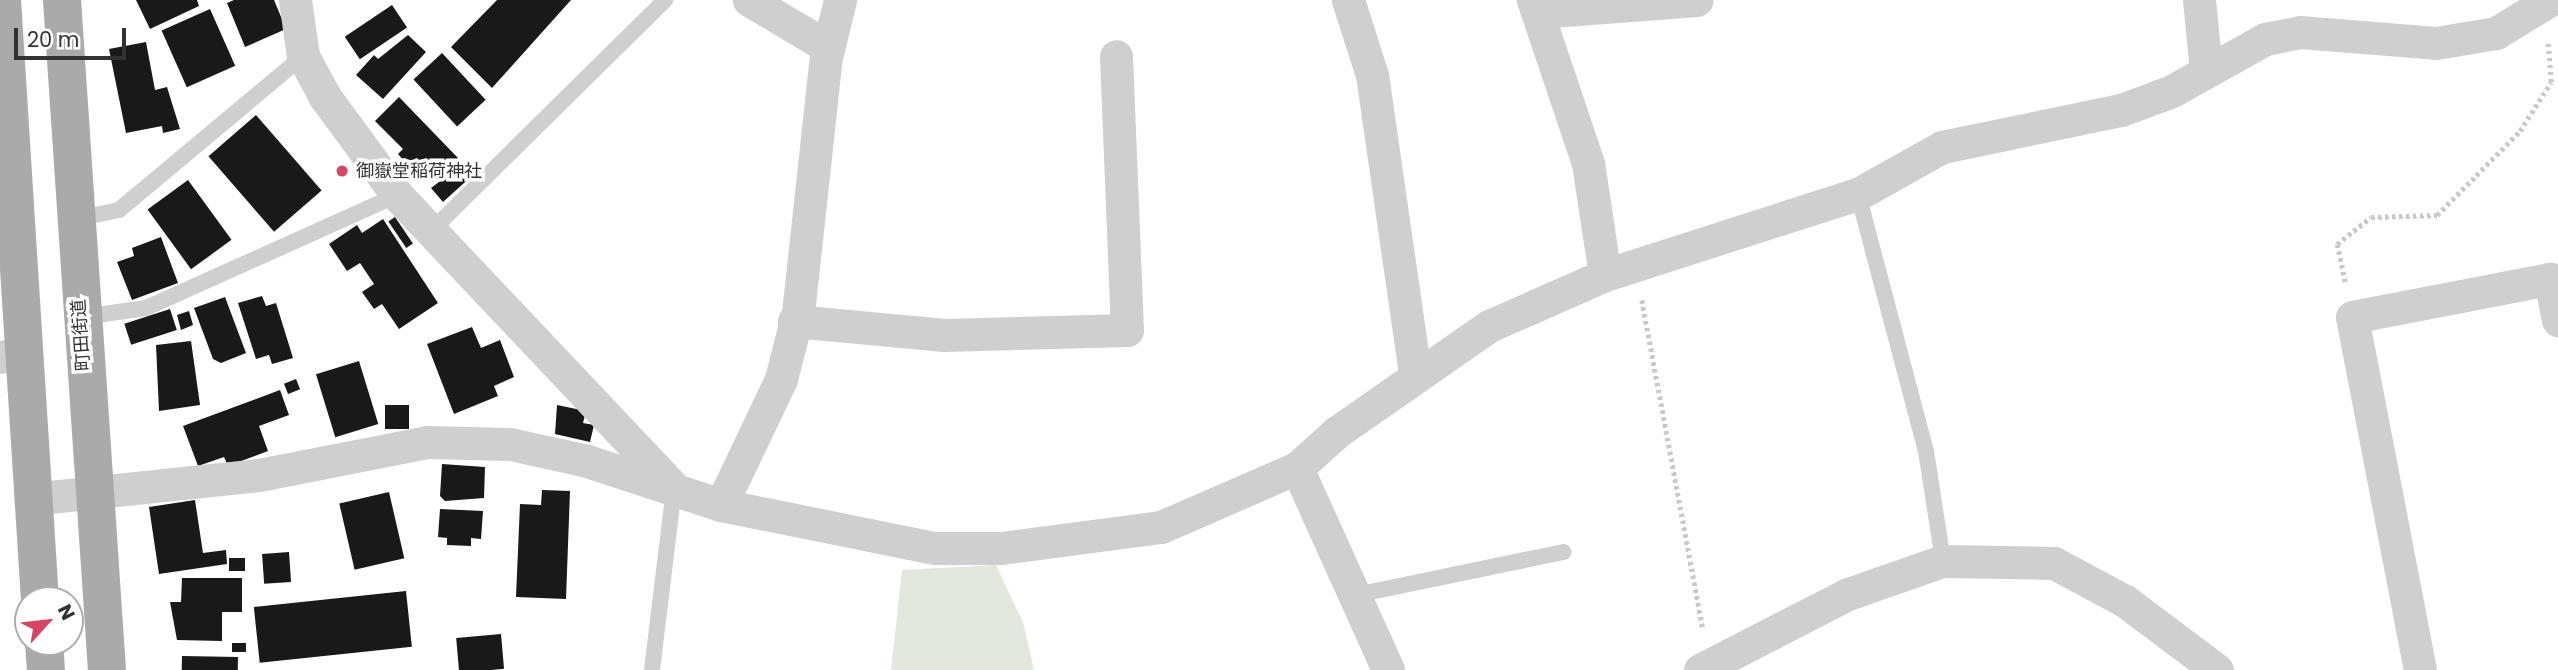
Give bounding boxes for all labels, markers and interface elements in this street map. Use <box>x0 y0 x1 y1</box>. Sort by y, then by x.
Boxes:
scale bar <box>18 14 130 58</box>
text: 20 m <box>27 25 80 54</box>
place label: 御嶽堂稲荷神社 <box>356 160 482 182</box>
marker: 御嶽堂稲荷神社 <box>334 163 350 179</box>
street label: 町田街道 <box>68 298 94 372</box>
north arrow <box>14 586 84 656</box>
text: N <box>51 600 82 625</box>

